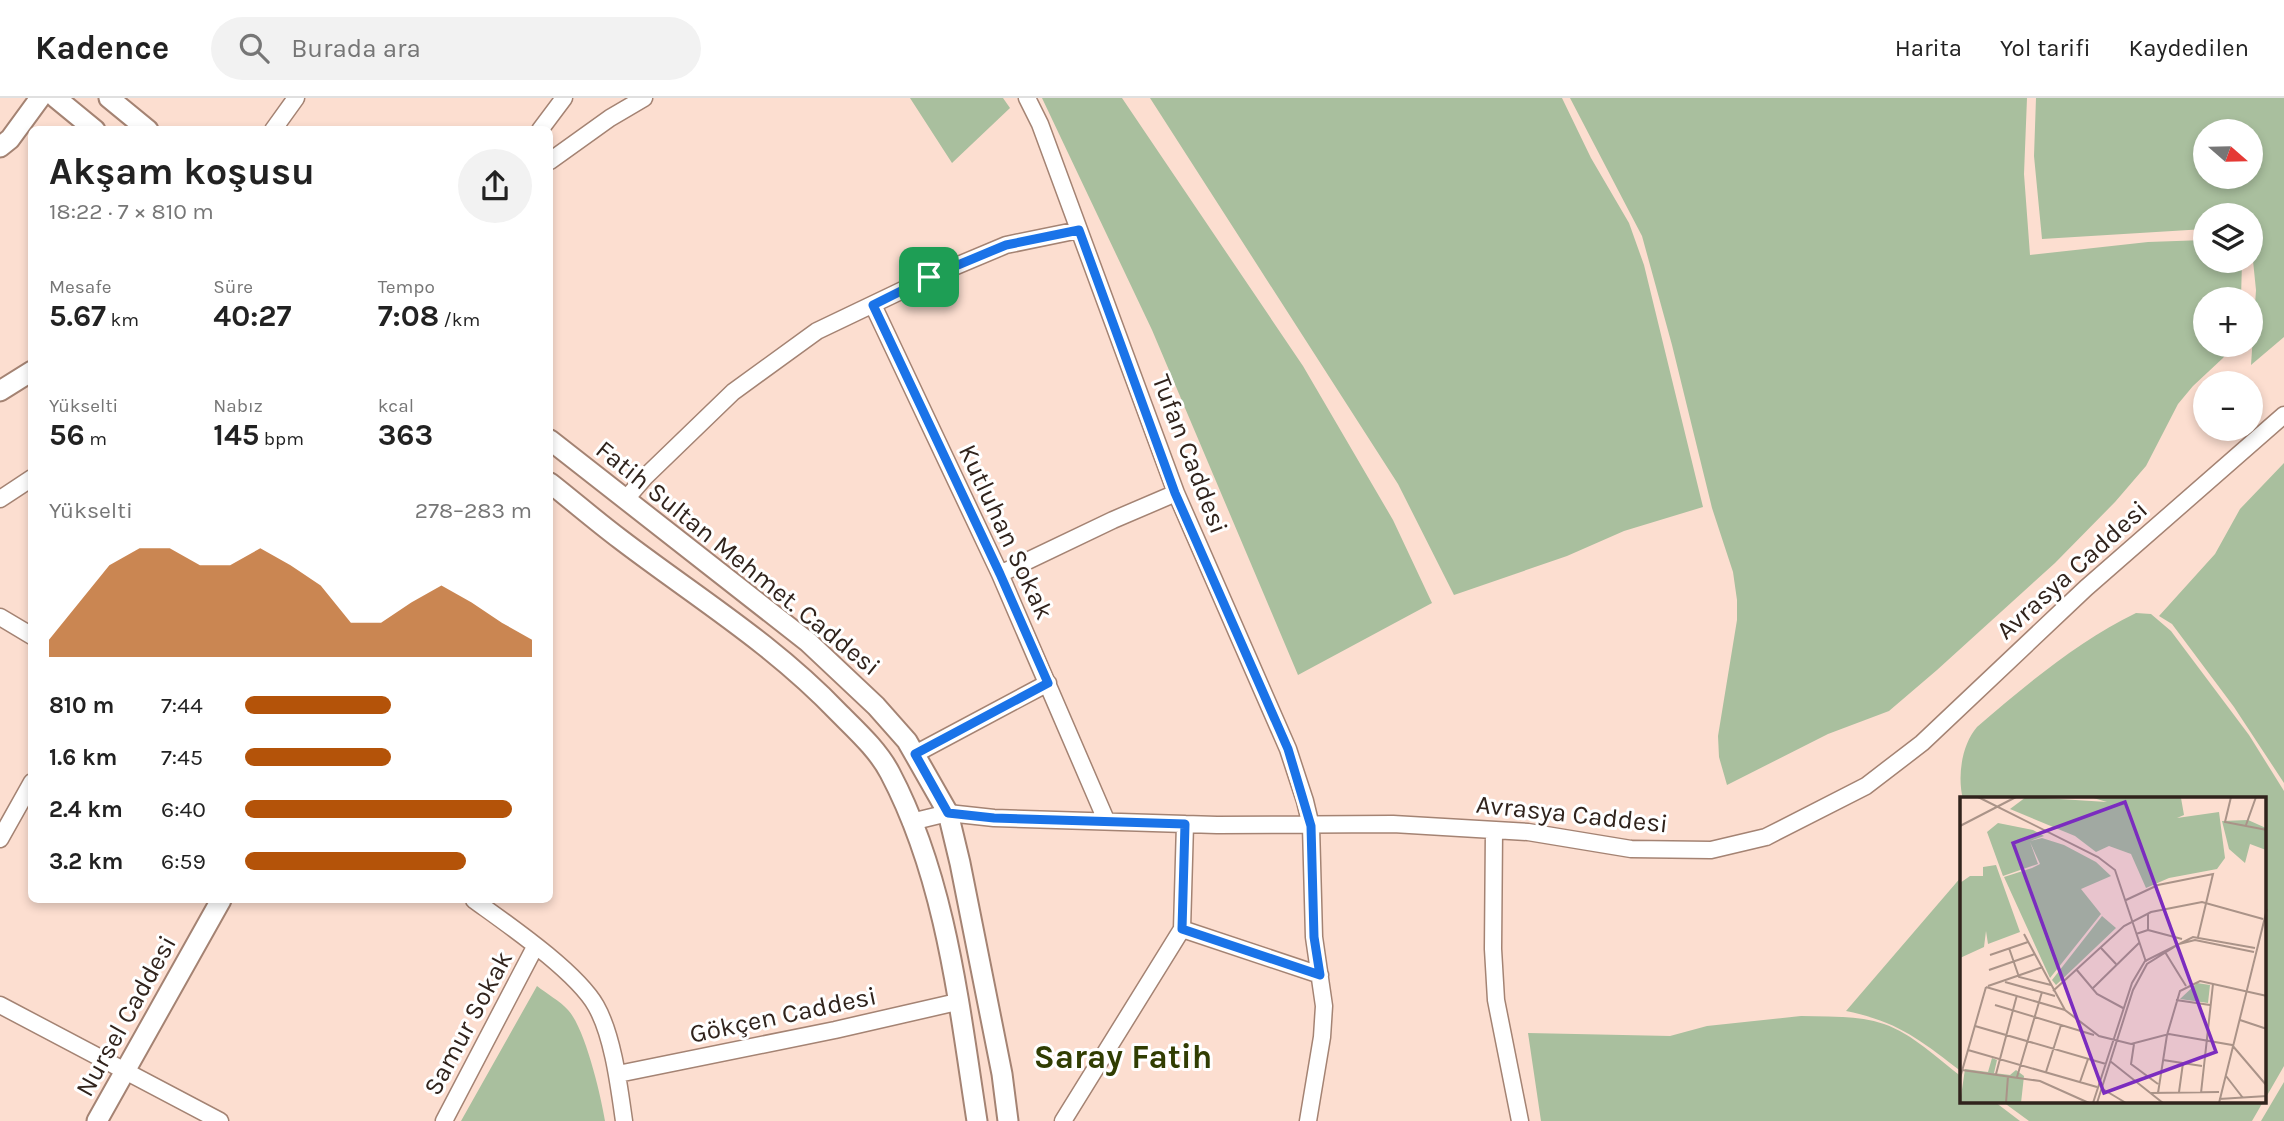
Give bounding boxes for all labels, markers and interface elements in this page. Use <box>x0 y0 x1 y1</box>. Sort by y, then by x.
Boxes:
search box <box>211 17 701 80</box>
text: Kadence <box>35 29 169 67</box>
icon: search <box>235 29 273 67</box>
text: Burada ara <box>291 33 421 64</box>
text: Harita <box>1895 34 1962 62</box>
text: Yol tarifi <box>2000 34 2091 62</box>
text: Kaydedilen <box>2129 34 2249 62</box>
north arrow <box>2193 119 2263 189</box>
map controls <box>2193 119 2263 441</box>
text: Akşam koşusu <box>49 149 315 194</box>
button: share <box>458 149 532 223</box>
text: 18:22 · 7 × 810 m <box>49 198 214 225</box>
button: layers <box>2193 203 2263 273</box>
pin <box>899 247 959 307</box>
icon: arrive <box>910 258 948 296</box>
text: Mesafe <box>49 276 112 298</box>
text: Süre <box>213 276 253 298</box>
text: Tempo <box>378 276 435 298</box>
button: + <box>2193 287 2263 357</box>
text: 5.67 <box>49 298 106 334</box>
text: 40:27 <box>213 298 291 334</box>
text: 7:08 <box>378 298 439 334</box>
text: km <box>106 309 139 331</box>
text: /km <box>439 309 480 331</box>
street label: Tufan Caddesi <box>1145 370 1235 538</box>
button: − <box>2193 371 2263 441</box>
text: Yükselti <box>49 395 118 417</box>
text: Nabız <box>213 395 263 417</box>
text: kcal <box>378 395 414 417</box>
text: 56 <box>49 417 85 453</box>
text: 145 <box>213 417 259 453</box>
text: 363 <box>378 417 433 453</box>
text: m <box>85 428 107 450</box>
text: bpm <box>259 428 304 450</box>
street label: Fatih Sultan Mehmet. Caddesi <box>590 434 886 682</box>
street label: Kutluhan Sokak <box>952 439 1060 625</box>
street label: Avrasya Caddesi <box>1990 494 2154 646</box>
text: Yükselti <box>49 497 133 524</box>
text: 278–283 m <box>415 497 532 524</box>
text: 810 m <box>49 692 114 719</box>
text: 7:44 <box>161 692 203 719</box>
text: 1.6 km <box>49 744 117 771</box>
text: 7:45 <box>161 744 203 771</box>
street label: Avrasya Caddesi <box>1475 789 1669 839</box>
text: 2.4 km <box>49 796 123 823</box>
text: 6:40 <box>161 796 206 823</box>
inset map <box>1960 797 2266 1104</box>
text: 3.2 km <box>49 848 123 875</box>
text: 6:59 <box>161 848 206 875</box>
street label: Nursel Caddesi <box>69 930 183 1102</box>
street label: Samur Sokak <box>417 945 519 1101</box>
street label: Gökçen Caddesi <box>687 980 879 1050</box>
district label: Saray Fatih <box>1034 1038 1212 1076</box>

